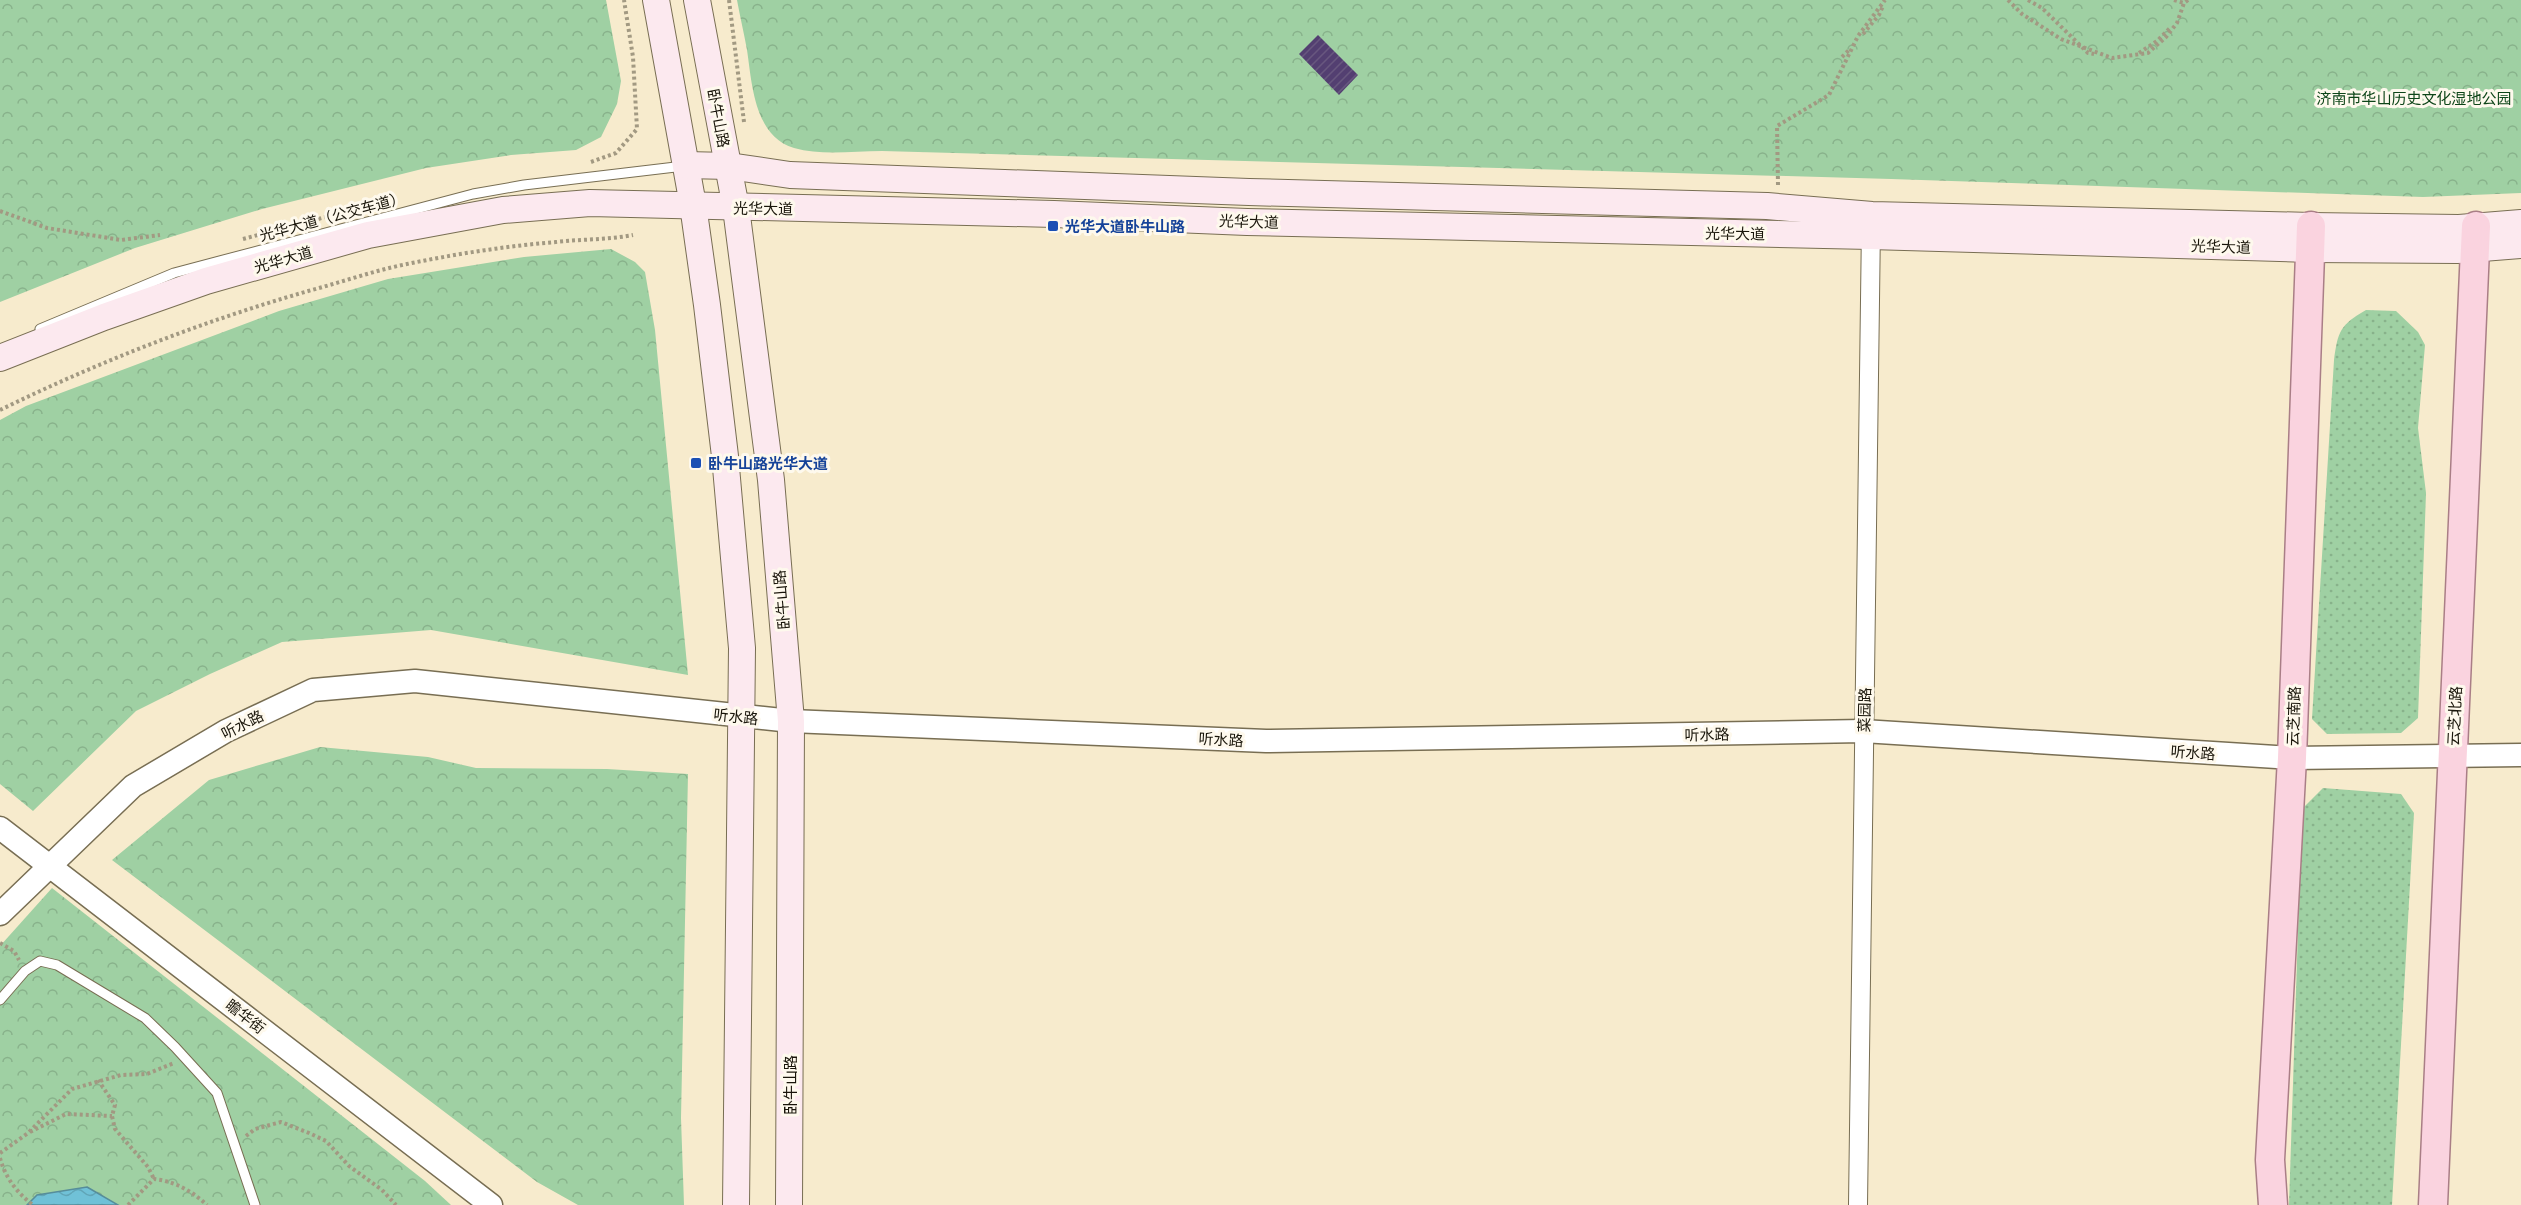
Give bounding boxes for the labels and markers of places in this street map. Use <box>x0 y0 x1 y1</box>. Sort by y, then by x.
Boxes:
place label: 光华大道卧牛山路 <box>1065 216 1185 236</box>
marker: 光华大道卧牛山路 <box>1046 219 1060 233</box>
place label: 卧牛山路光华大道 <box>708 453 828 473</box>
marker: 卧牛山路光华大道 <box>689 456 703 470</box>

